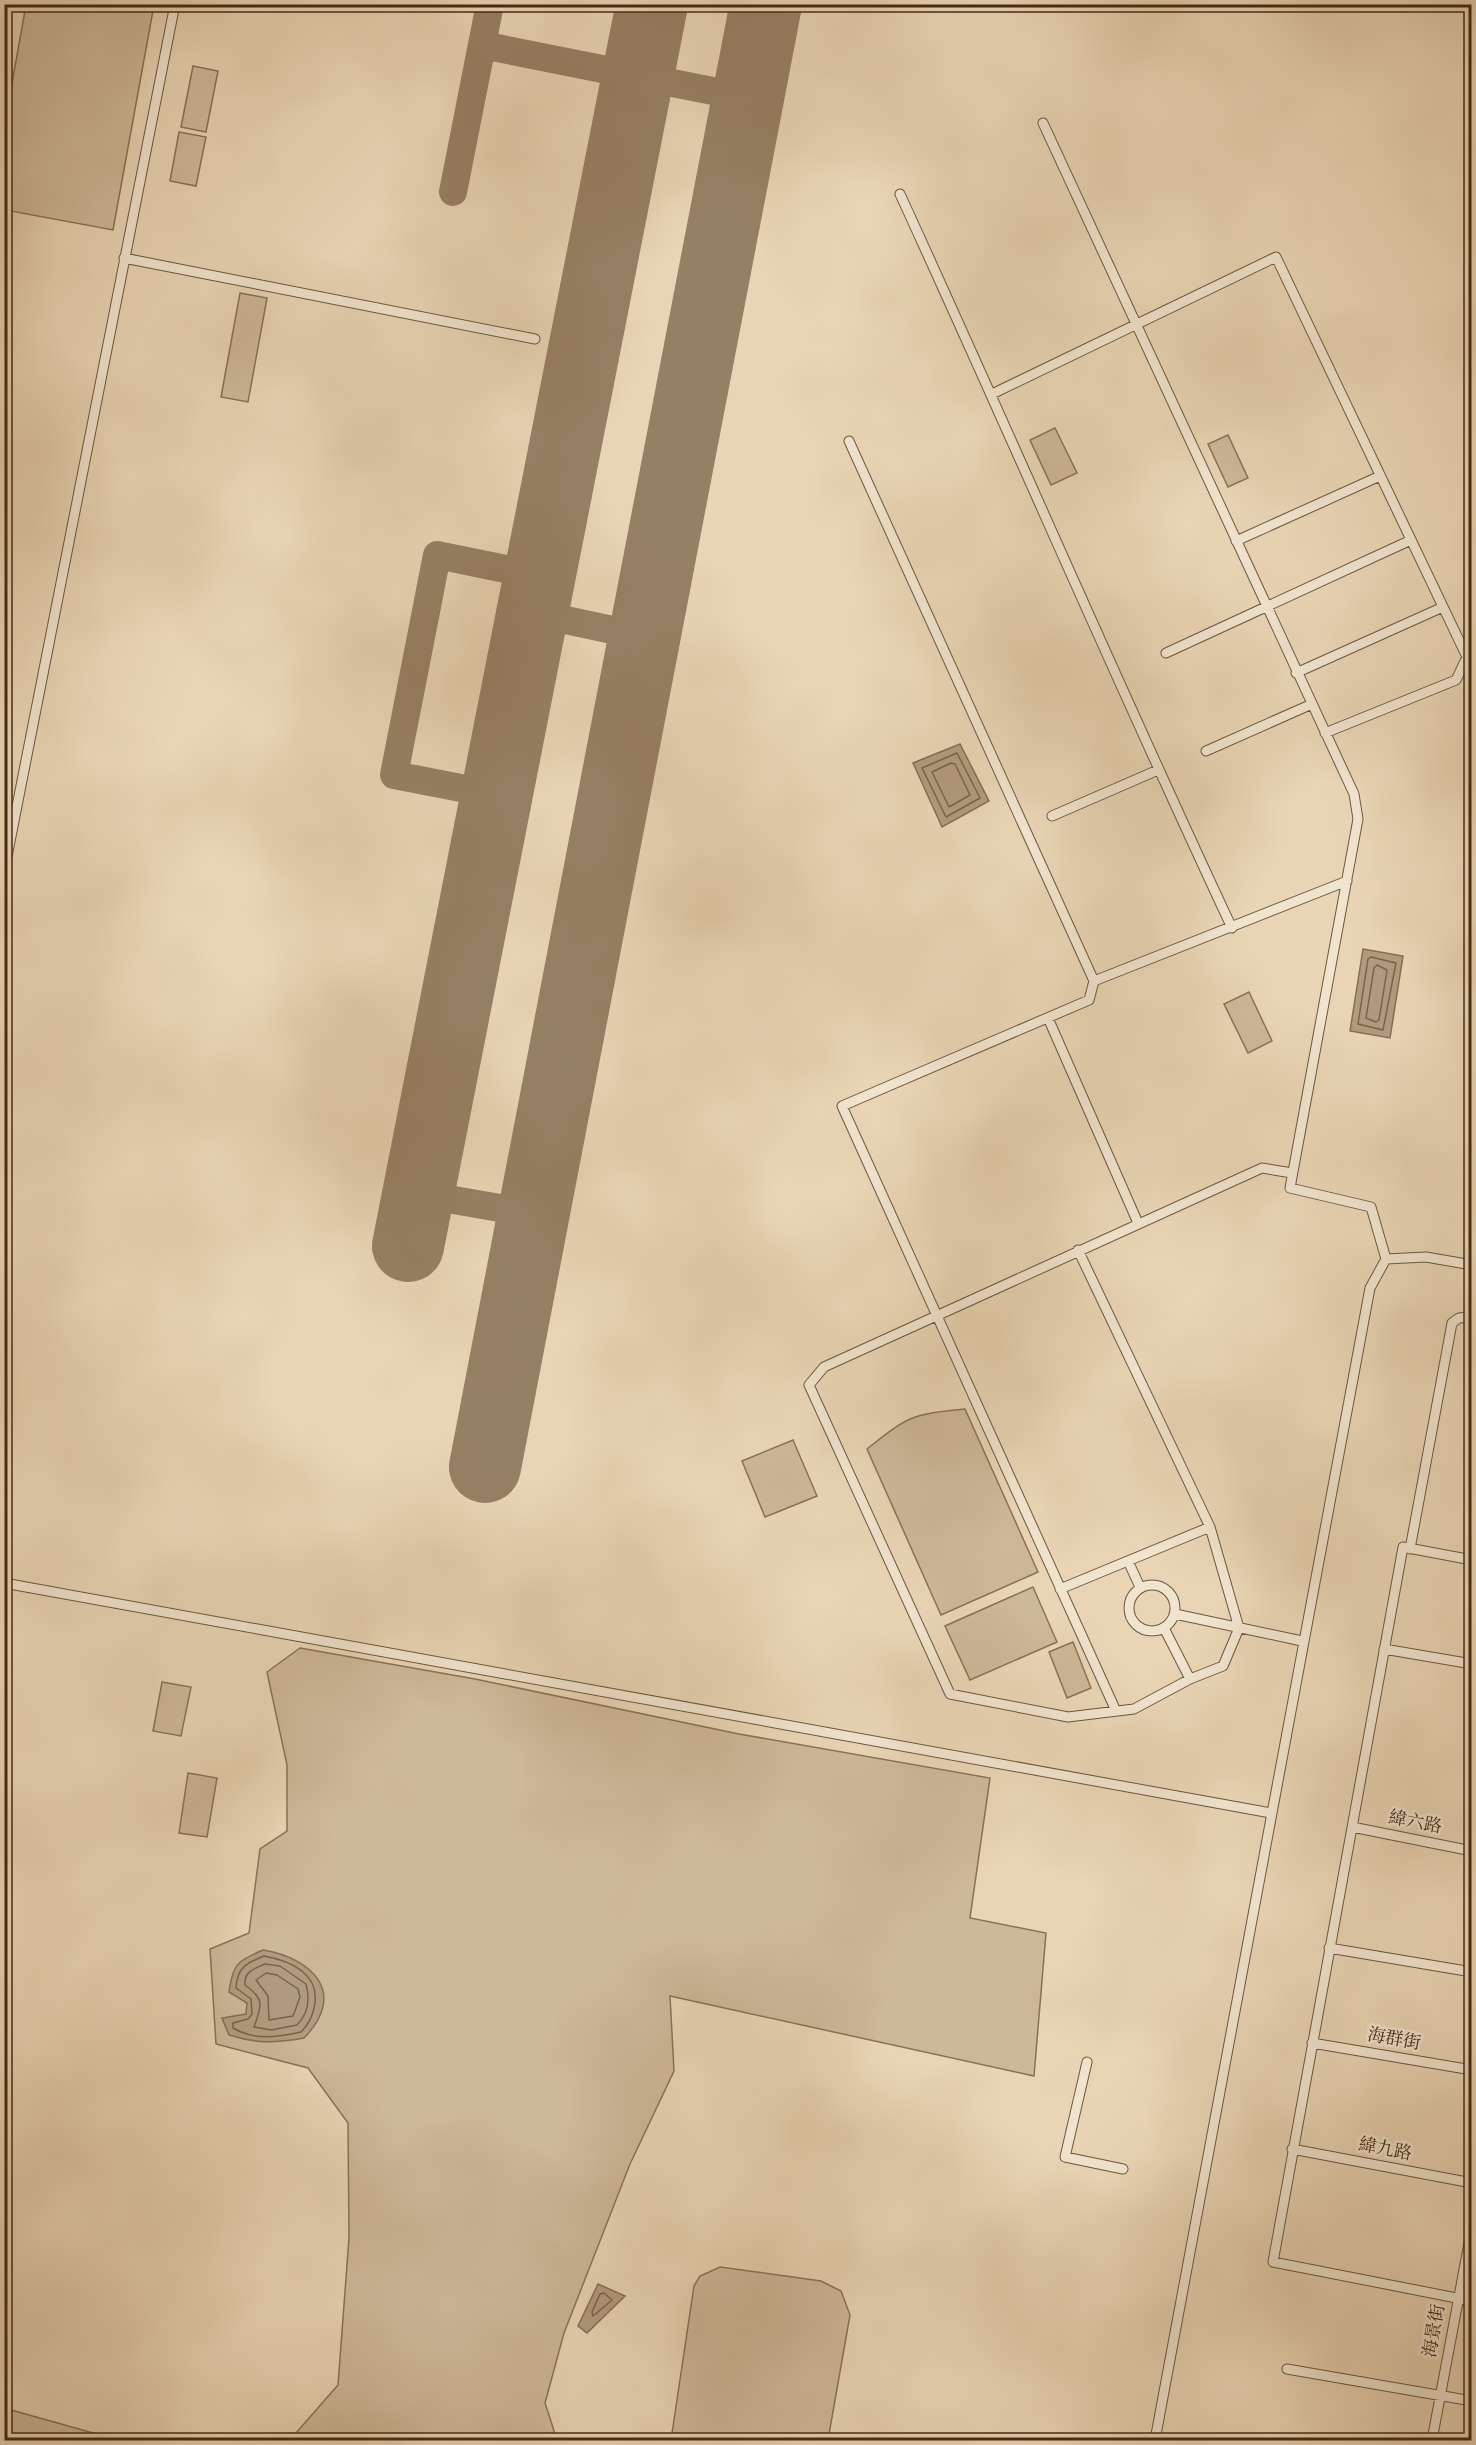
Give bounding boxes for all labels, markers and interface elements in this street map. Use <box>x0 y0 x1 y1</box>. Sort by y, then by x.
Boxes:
street label: 緯六路 <box>1386 1806 1444 1840</box>
street label: 海群街 <box>1365 2023 1423 2057</box>
street label: 緯九路 <box>1356 2133 1414 2167</box>
street label: 海景街 <box>1418 2302 1452 2360</box>

